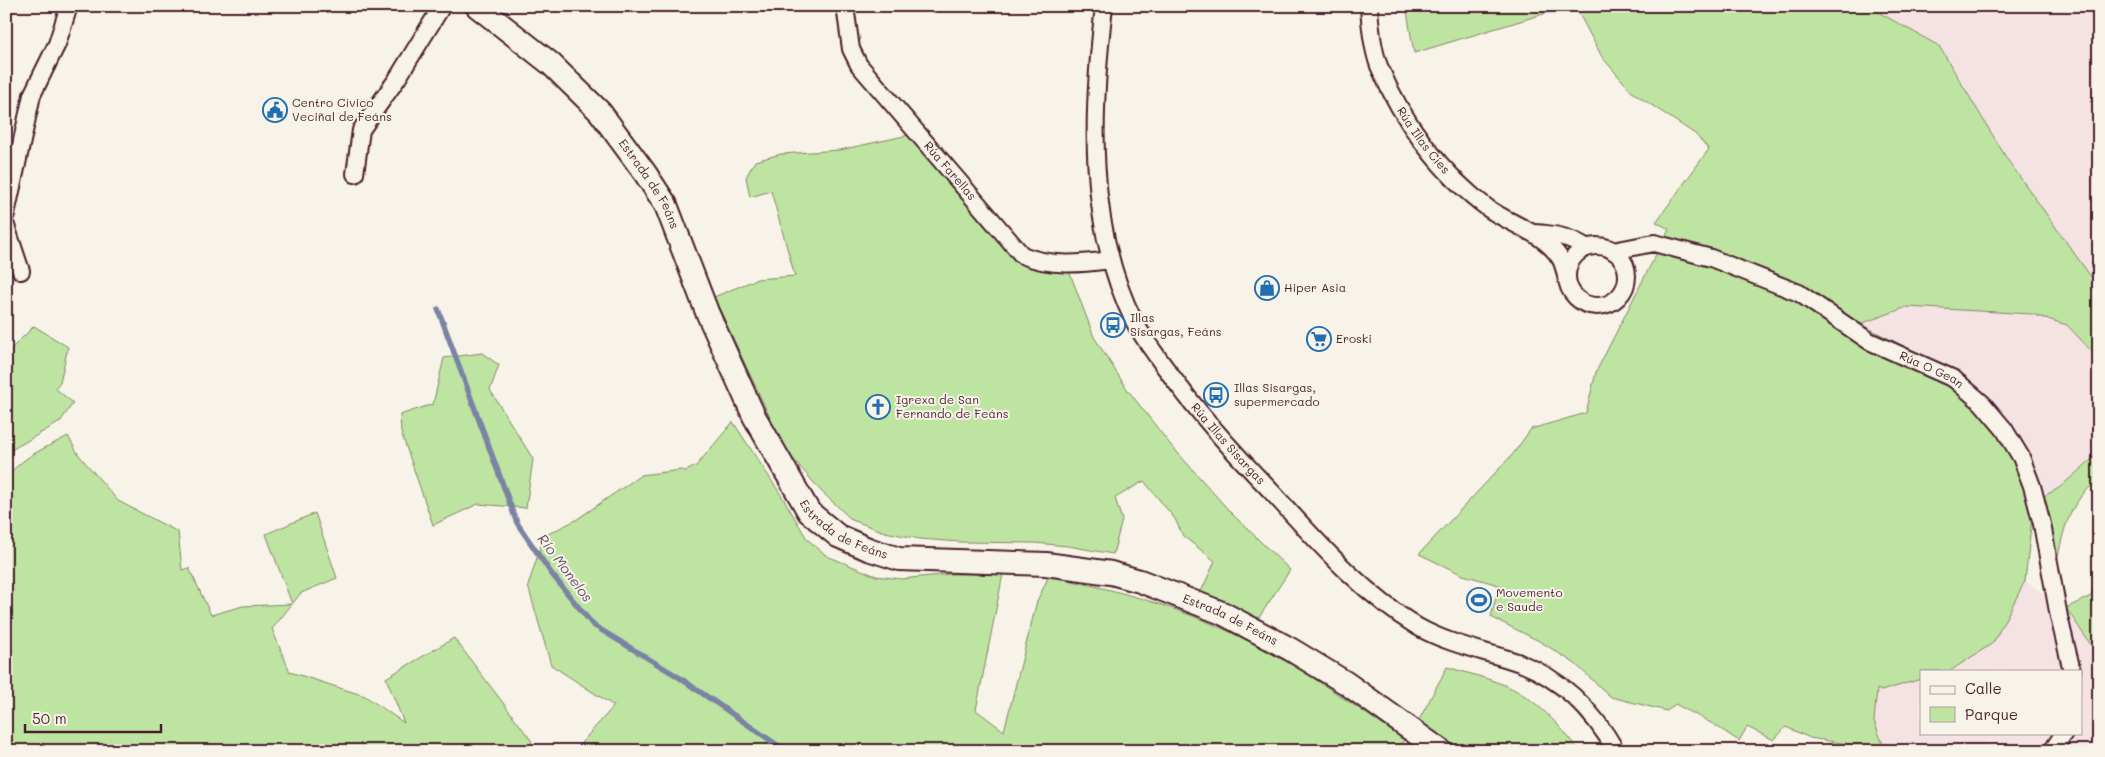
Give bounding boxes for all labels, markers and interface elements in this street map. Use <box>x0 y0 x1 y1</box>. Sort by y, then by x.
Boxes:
place label: Centro Cívico Veciñal de Feáns <box>292 94 392 124</box>
public building icon: Centro Cívico Veciñal de Feáns <box>262 97 288 123</box>
street label: Rúa Illas Cíes <box>1394 104 1454 177</box>
street label: Estrada de Feáns <box>616 135 683 231</box>
street label: Rúa Farellas <box>921 138 981 203</box>
shop icon: Hiper Asia <box>1254 275 1280 301</box>
place label: Hiper Asia <box>1284 279 1346 295</box>
place label: Illas Sisargas, Feáns <box>1130 309 1222 339</box>
bus stop icon: Illas Sisargas, Feáns <box>1100 312 1126 338</box>
supermarket icon: Eroski <box>1306 326 1332 352</box>
place label: Eroski <box>1336 330 1372 346</box>
street label: Rúa O Gean <box>1897 347 1968 391</box>
place label: Illas Sisargas, supermercado <box>1234 379 1320 409</box>
bus stop icon: Illas Sisargas, supermercado <box>1203 382 1229 408</box>
place label: Igrexa de San Fernando de Feáns <box>896 391 1009 421</box>
church icon: Igrexa de San Fernando de Feáns <box>865 394 891 420</box>
street label: Rúa Illas Sisargas <box>1188 399 1269 488</box>
street label: Estrada de Feáns <box>797 496 890 562</box>
water label: Río Monelos <box>534 530 597 606</box>
place label: Movemento e Saude <box>1496 584 1563 614</box>
sports icon: Movemento e Saude <box>1466 587 1492 613</box>
street label: Estrada de Feáns <box>1181 590 1281 648</box>
legend <box>1920 670 2082 734</box>
text: Calle <box>1965 678 2002 698</box>
scale bar <box>25 702 161 734</box>
text: Parque <box>1965 704 2018 724</box>
text: 50 m <box>32 708 67 728</box>

